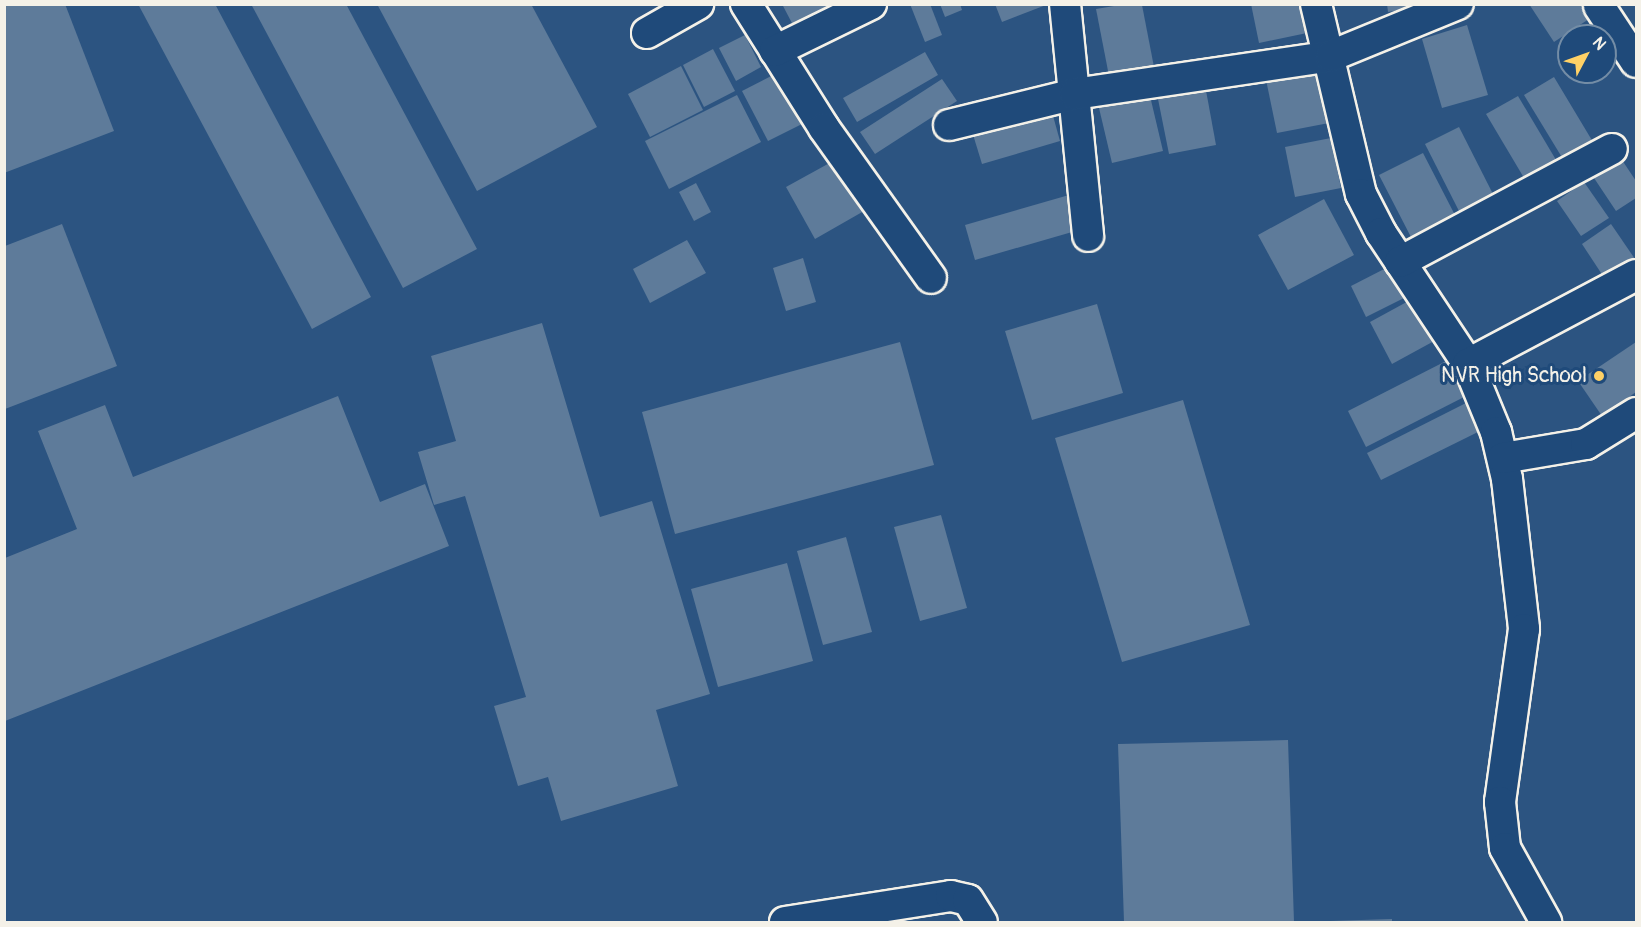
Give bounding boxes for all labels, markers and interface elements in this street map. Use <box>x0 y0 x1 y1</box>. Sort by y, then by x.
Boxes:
north arrow <box>1557 24 1617 84</box>
text: N <box>1588 33 1610 54</box>
place label: NVR High School <box>1441 363 1587 389</box>
marker: NVR High School <box>1592 369 1606 383</box>

